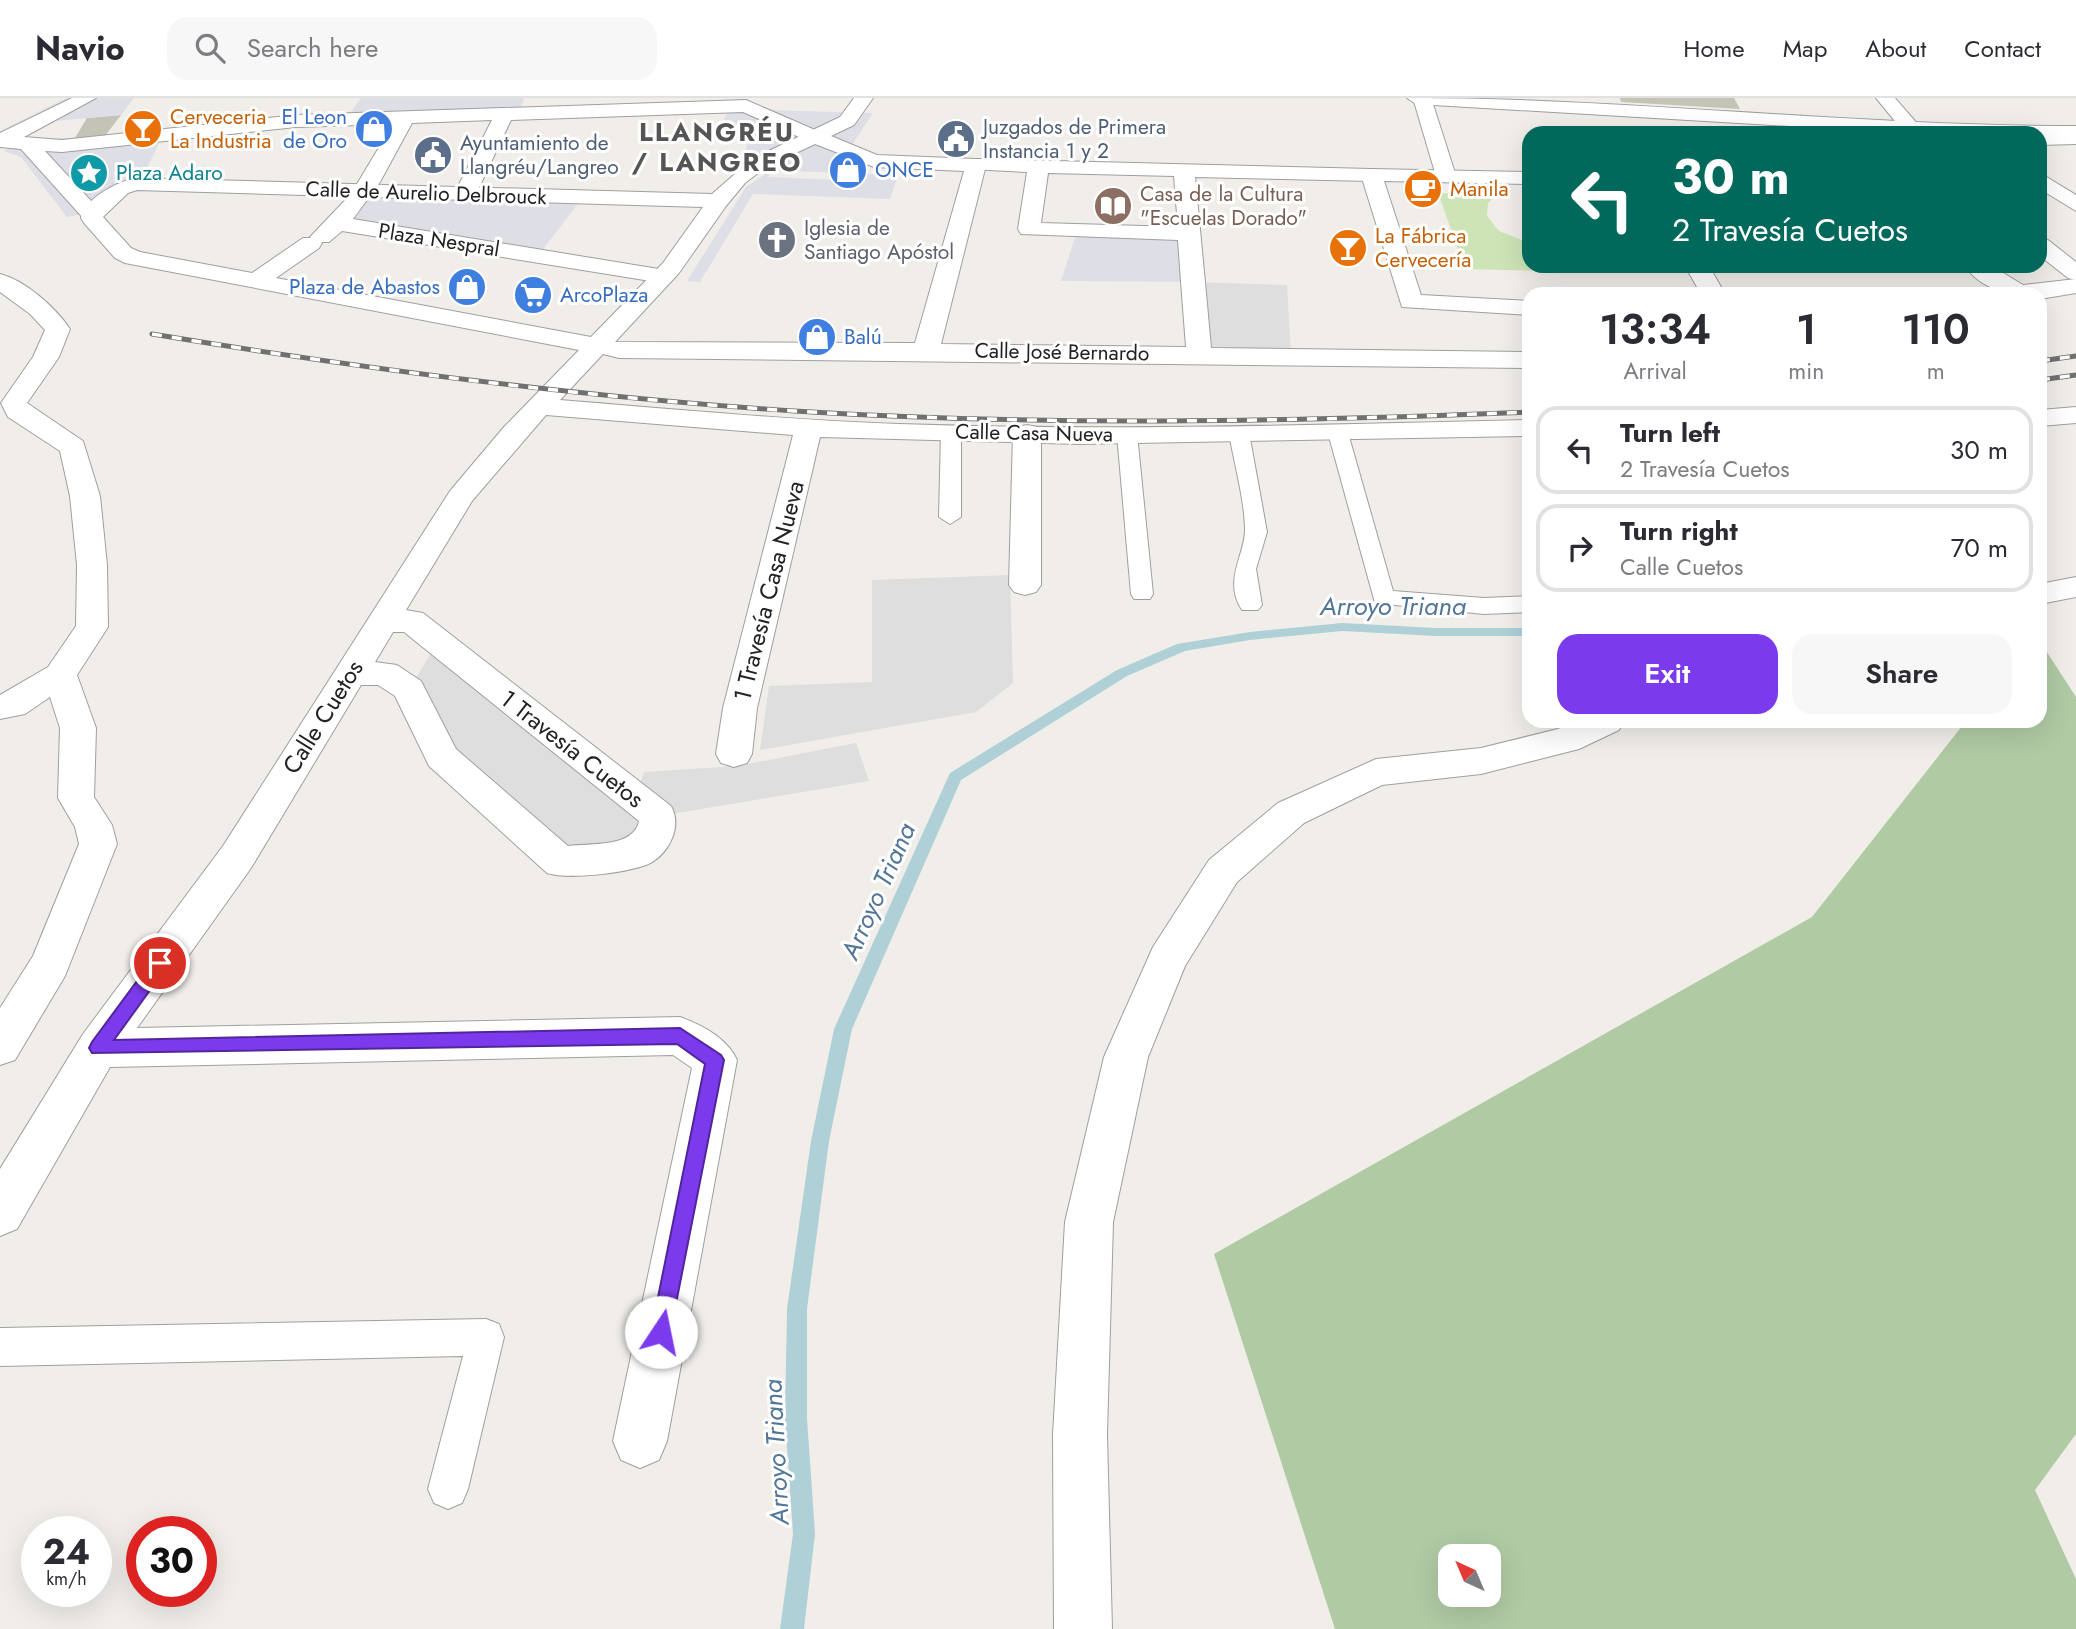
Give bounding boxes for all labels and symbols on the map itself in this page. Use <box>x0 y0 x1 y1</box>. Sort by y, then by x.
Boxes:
place label: Cerveceria La Industria <box>170 102 271 156</box>
place label: El Leon de Oro <box>282 102 347 156</box>
bar icon: Cerveceria La Industria <box>122 108 164 150</box>
shop icon: El Leon de Oro <box>353 108 395 150</box>
place label: Juzgados de Primera Instancia 1 y 2 <box>980 112 1166 166</box>
district label: LLANGRÉU / LANGREO <box>632 113 802 181</box>
public building icon: Juzgados de Primera Instancia 1 y 2 <box>935 118 977 160</box>
place label: Ayuntamiento de Llangréu/Langreo <box>460 128 619 182</box>
public building icon: Ayuntamiento de Llangréu/Langreo <box>412 134 454 176</box>
shop icon: ONCE <box>827 149 869 191</box>
place icon: Plaza Adaro <box>68 152 110 194</box>
place label: ONCE <box>875 155 934 185</box>
place label: Plaza Adaro <box>116 158 223 188</box>
cafe icon: Manila <box>1402 168 1444 210</box>
street label: Calle de Aurelio Delbrouck <box>305 174 548 212</box>
place label: Manila <box>1450 174 1509 204</box>
place label: Casa de la Cultura "Escuelas Dorado" <box>1140 179 1307 233</box>
library icon: Casa de la Cultura "Escuelas Dorado" <box>1092 185 1134 227</box>
place label: Iglesia de Santiago Apóstol <box>804 213 954 267</box>
street label: Plaza Nespral <box>376 216 502 264</box>
church icon: Iglesia de Santiago Apóstol <box>756 219 798 261</box>
place label: La Fábrica Cervecería <box>1375 221 1471 275</box>
bar icon: La Fábrica Cervecería <box>1327 227 1369 269</box>
shop icon: Plaza de Abastos <box>446 266 488 308</box>
place label: Plaza de Abastos <box>289 272 440 302</box>
supermarket icon: ArcoPlaza <box>512 274 554 316</box>
place label: ArcoPlaza <box>560 280 648 310</box>
shop icon: Balú <box>796 316 838 358</box>
place label: Balú <box>844 322 882 352</box>
street label: Calle José Bernardo <box>974 335 1150 369</box>
street label: Calle Casa Nueva <box>955 417 1113 449</box>
street label: 1 Travesía Casa Nueva <box>724 477 813 705</box>
water label: Arroyo Triana <box>1319 587 1467 625</box>
street label: Calle Cuetos <box>274 653 371 781</box>
street label: 1 Travesía Cuetos <box>493 681 652 816</box>
water label: Arroyo Triana <box>831 816 925 966</box>
pin <box>130 933 190 993</box>
position arrow <box>624 1295 698 1369</box>
water label: Arroyo Triana <box>753 1377 799 1527</box>
speed limit sign: 30 <box>126 1516 217 1607</box>
north arrow <box>1438 1544 1502 1606</box>

